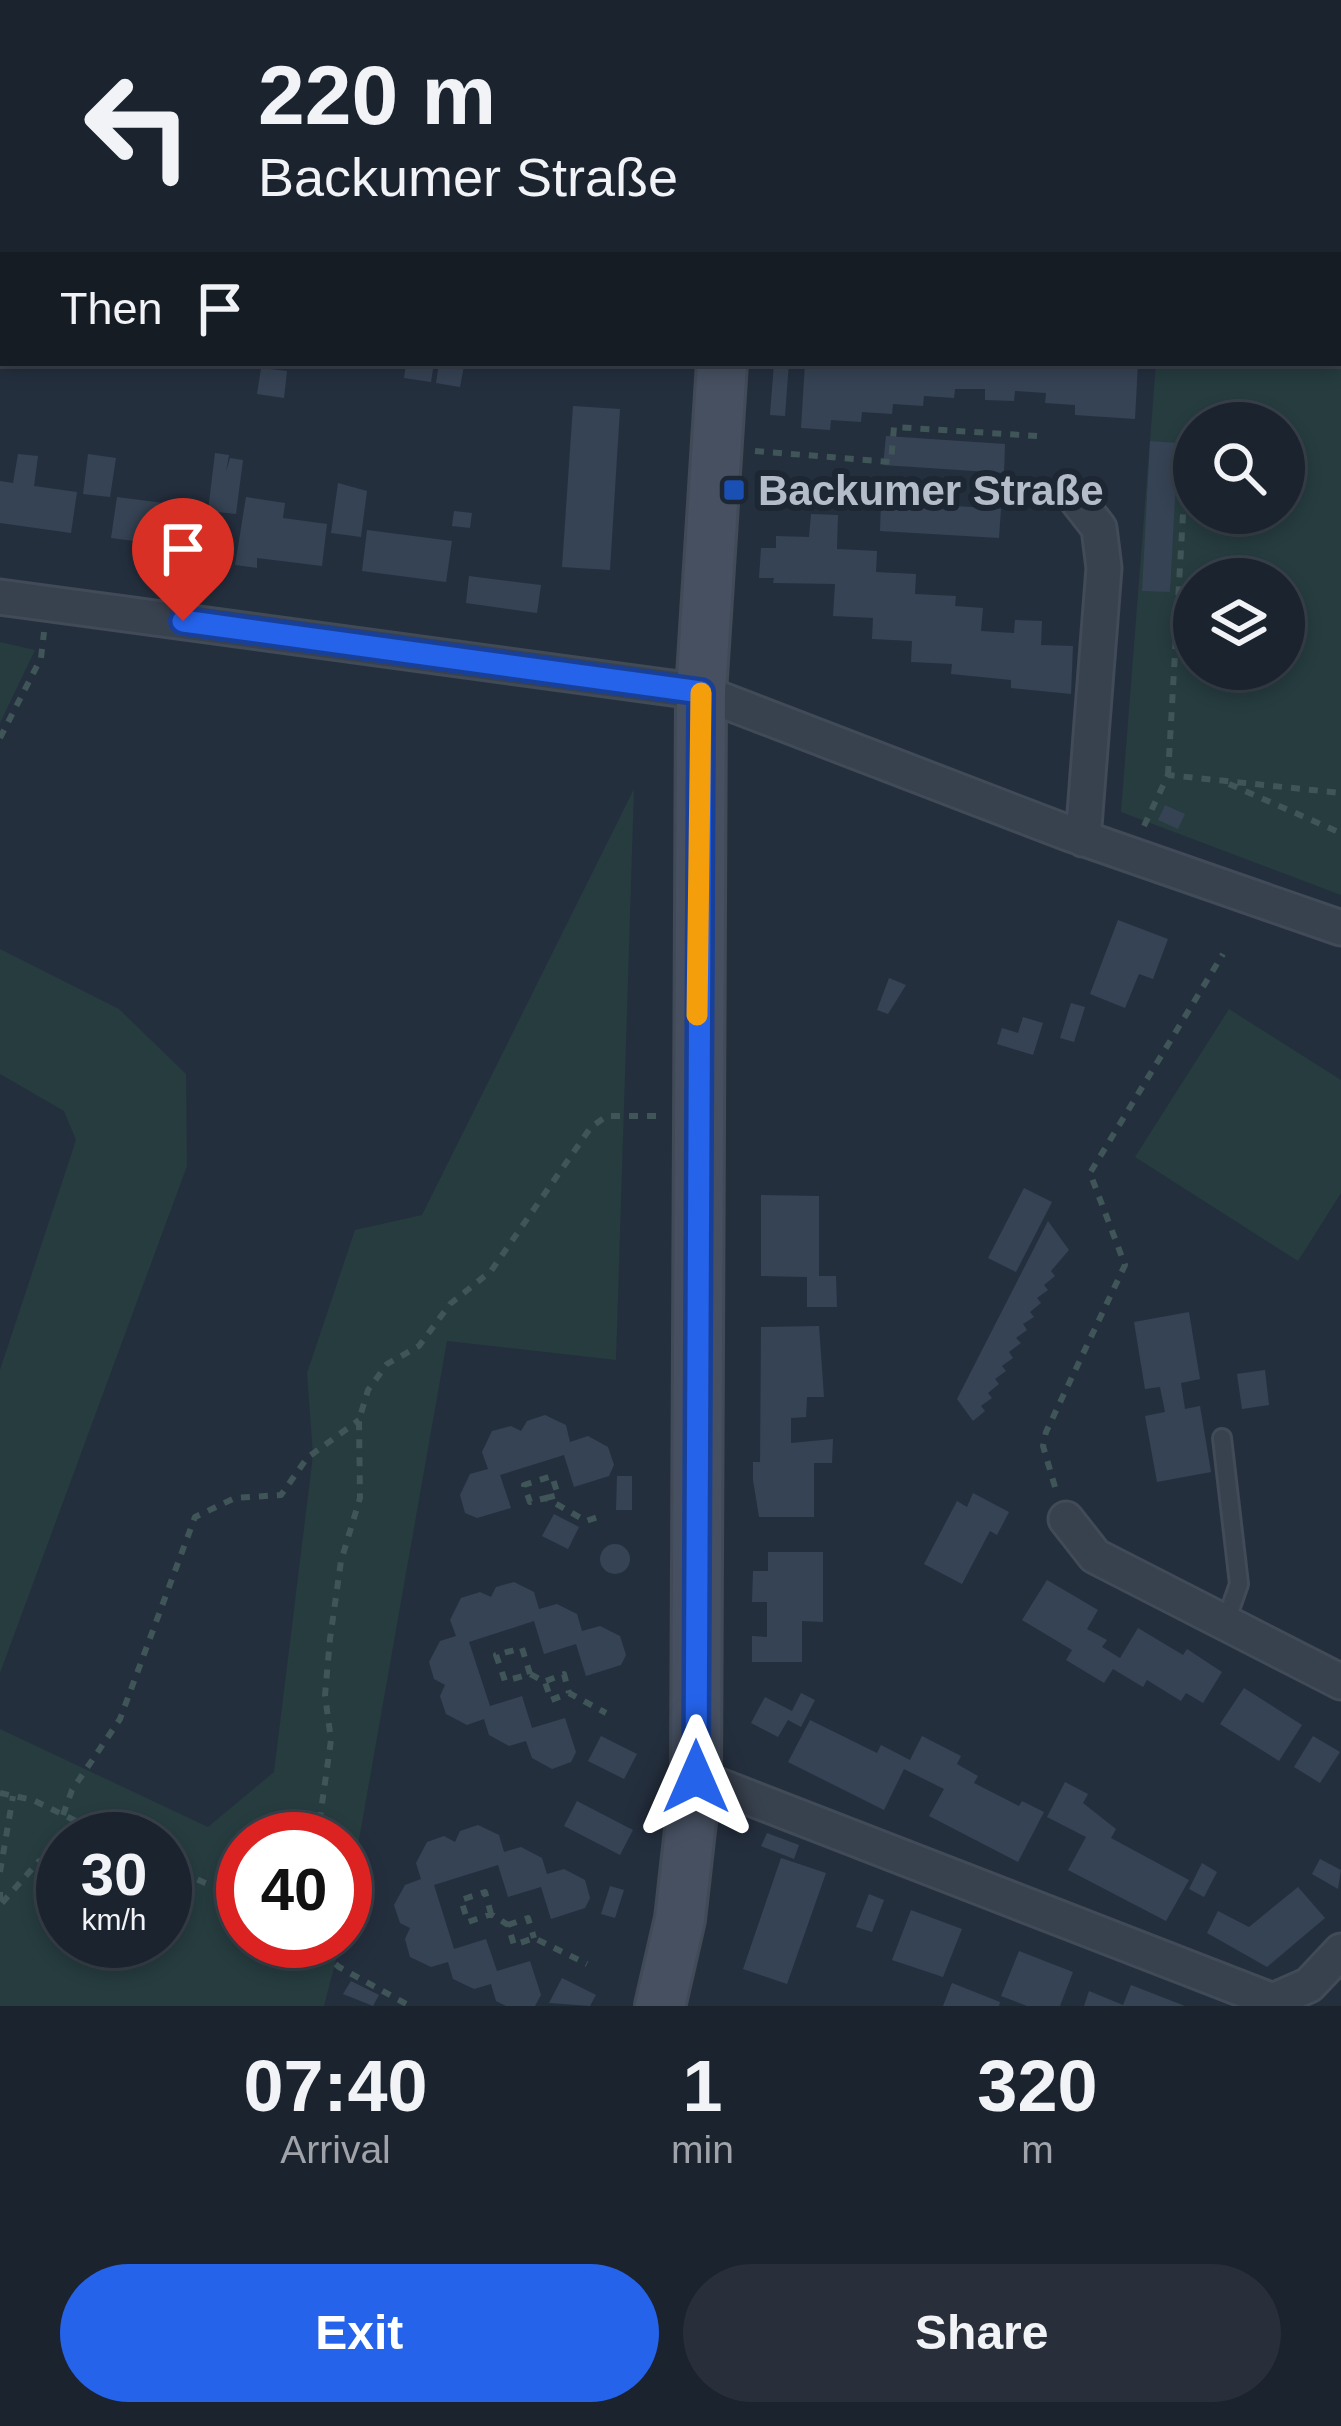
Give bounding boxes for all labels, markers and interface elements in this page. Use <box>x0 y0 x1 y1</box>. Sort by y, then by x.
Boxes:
icon: left <box>60 48 216 204</box>
text: 220 m <box>258 48 496 142</box>
text: Backumer Straße <box>258 147 678 207</box>
icon: arrive <box>187 276 253 342</box>
text: Then <box>60 283 163 334</box>
map controls <box>1173 402 1305 690</box>
button: search <box>1173 402 1305 534</box>
place label: Backumer Straße <box>758 467 1104 514</box>
marker: Backumer Straße <box>721 477 747 503</box>
pin <box>132 498 234 621</box>
icon: arrive <box>150 516 216 582</box>
button: layers <box>1173 558 1305 690</box>
position arrow <box>633 1714 759 1840</box>
speed limit sign: 40 <box>216 1812 372 1968</box>
text: 30 <box>81 1841 147 1908</box>
text: km/h <box>81 1903 147 1936</box>
text: 07:40 <box>243 2046 428 2126</box>
text: 1 <box>682 2046 723 2126</box>
text: 320 <box>977 2046 1098 2126</box>
text: Arrival <box>280 2128 391 2171</box>
text: min <box>671 2128 734 2171</box>
text: m <box>1021 2128 1054 2171</box>
button: Exit <box>60 2264 659 2402</box>
button: Share <box>683 2264 1281 2402</box>

